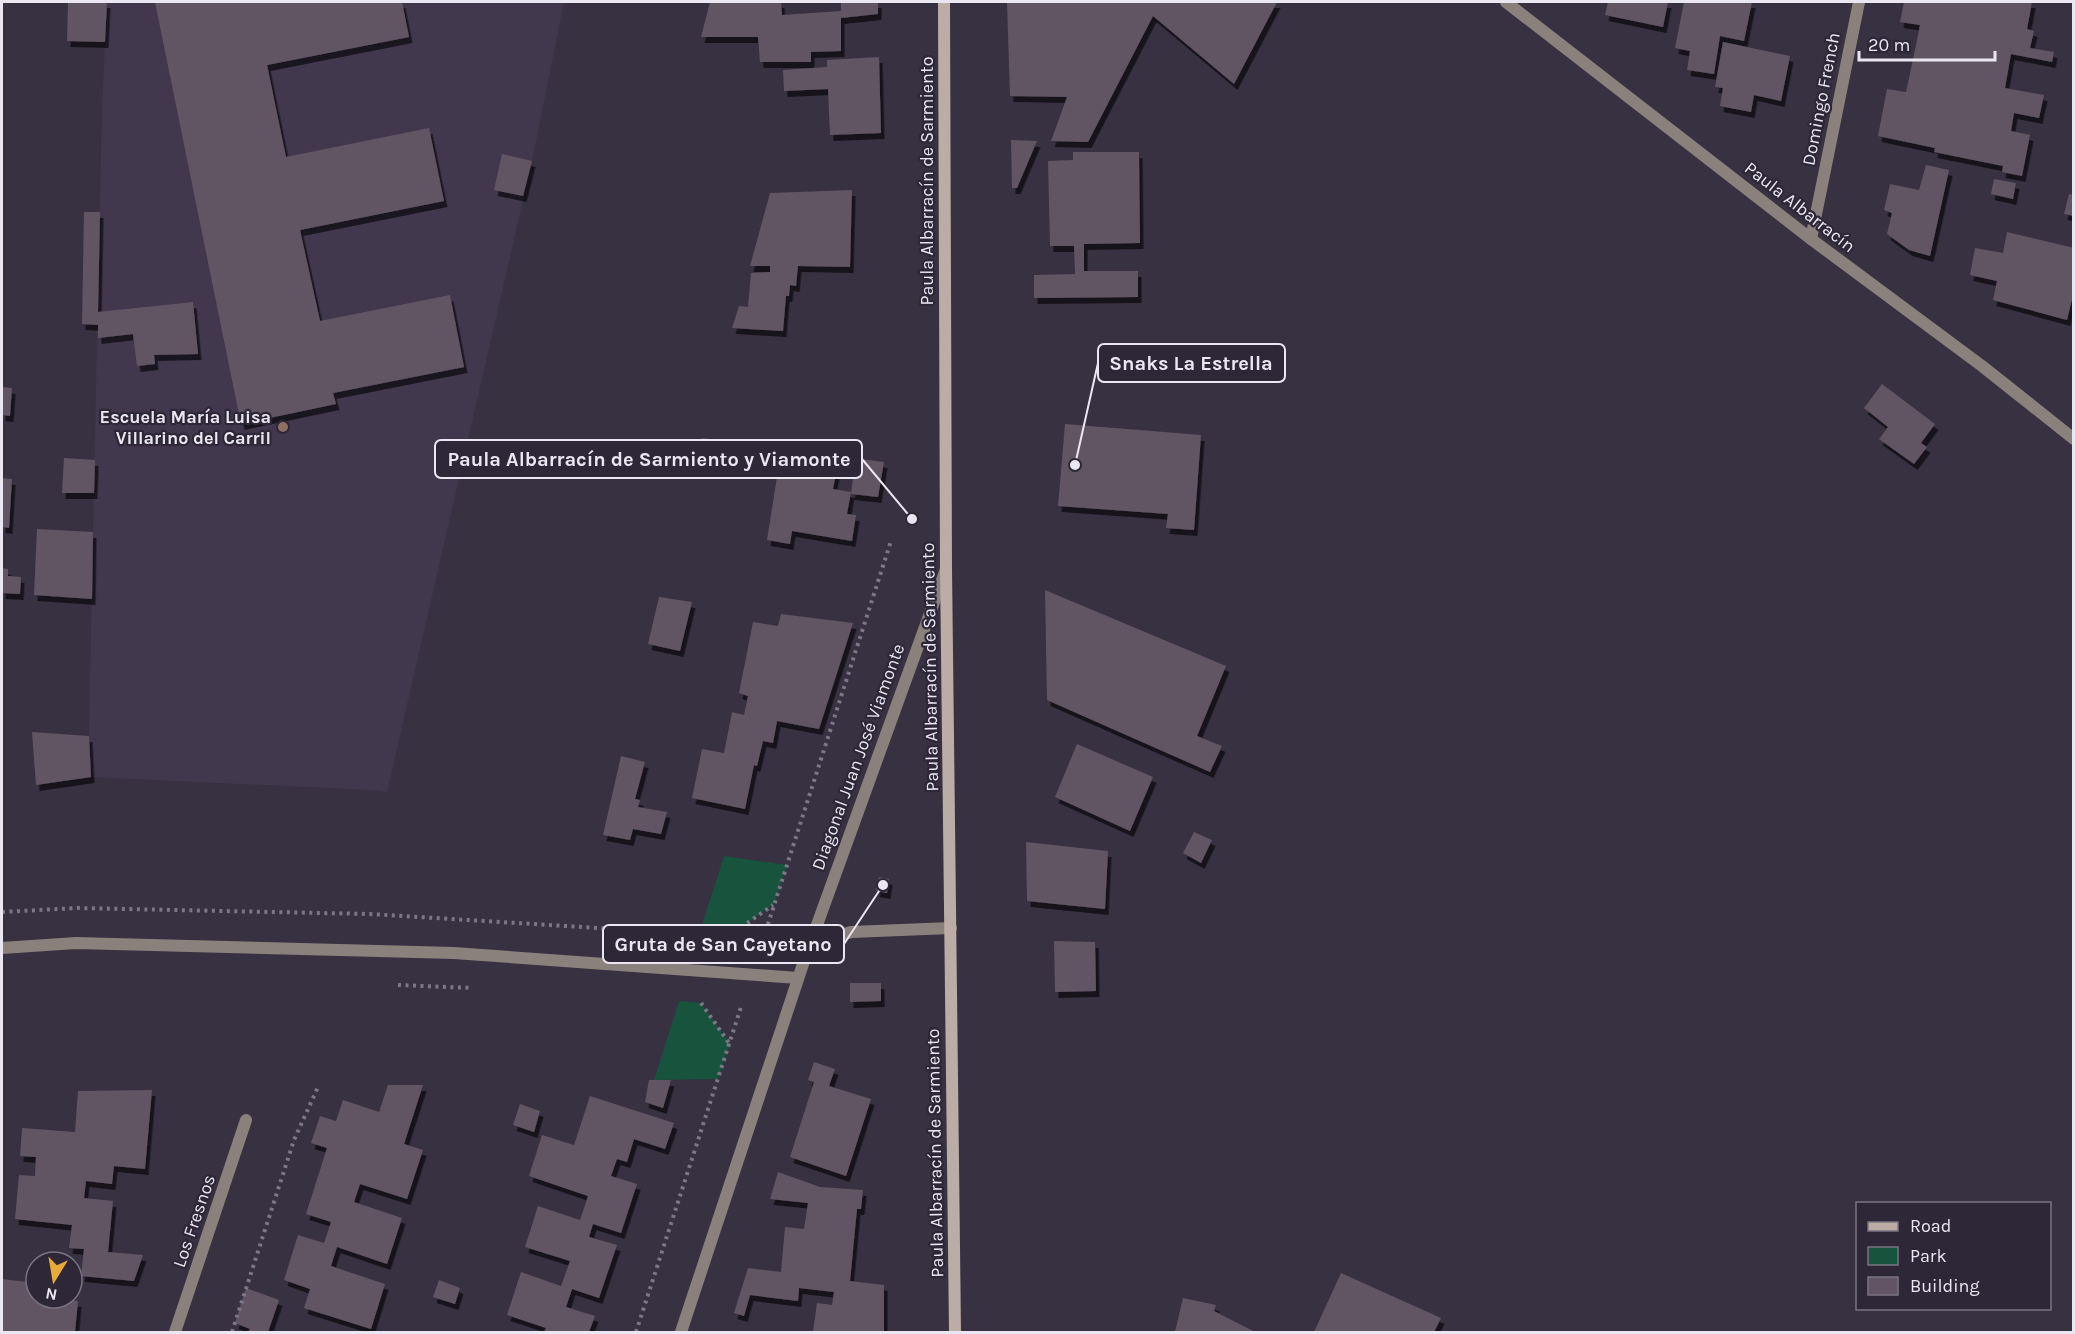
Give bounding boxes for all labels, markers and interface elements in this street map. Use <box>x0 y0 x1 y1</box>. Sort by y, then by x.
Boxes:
scale bar <box>1859 24 1996 62</box>
street label: Domingo French <box>1797 31 1845 167</box>
text: 20 m <box>1868 34 1910 56</box>
street label: Paula Albarracín de Sarmiento <box>916 56 938 306</box>
street label: Paula Albarracín <box>1740 157 1860 257</box>
callout: Snaks La Estrella <box>1098 344 1285 382</box>
text: Snaks La Estrella <box>1109 352 1273 375</box>
place label: Escuela María Luisa Villarino del Carril <box>100 406 271 449</box>
marker: Escuela María Luisa Villarino del Carril <box>276 420 290 434</box>
callout: Paula Albarracín de Sarmiento y Viamonte <box>435 440 862 478</box>
text: Paula Albarracín de Sarmiento y Viamonte <box>447 448 851 471</box>
street label: Paula Albarracín de Sarmiento <box>917 542 943 792</box>
street label: Diagonal Juan José Viamonte <box>807 641 909 873</box>
callout: Gruta de San Cayetano <box>603 925 844 963</box>
text: Gruta de San Cayetano <box>615 933 831 956</box>
street label: Paula Albarracín de Sarmiento <box>922 1028 948 1278</box>
street label: Los Fresnos <box>168 1172 220 1270</box>
legend <box>1856 1202 2051 1310</box>
text: Road <box>1910 1215 1951 1237</box>
text: Park <box>1910 1245 1947 1267</box>
north arrow <box>24 1250 84 1310</box>
text: Building <box>1910 1275 1980 1297</box>
text: N <box>44 1284 59 1305</box>

